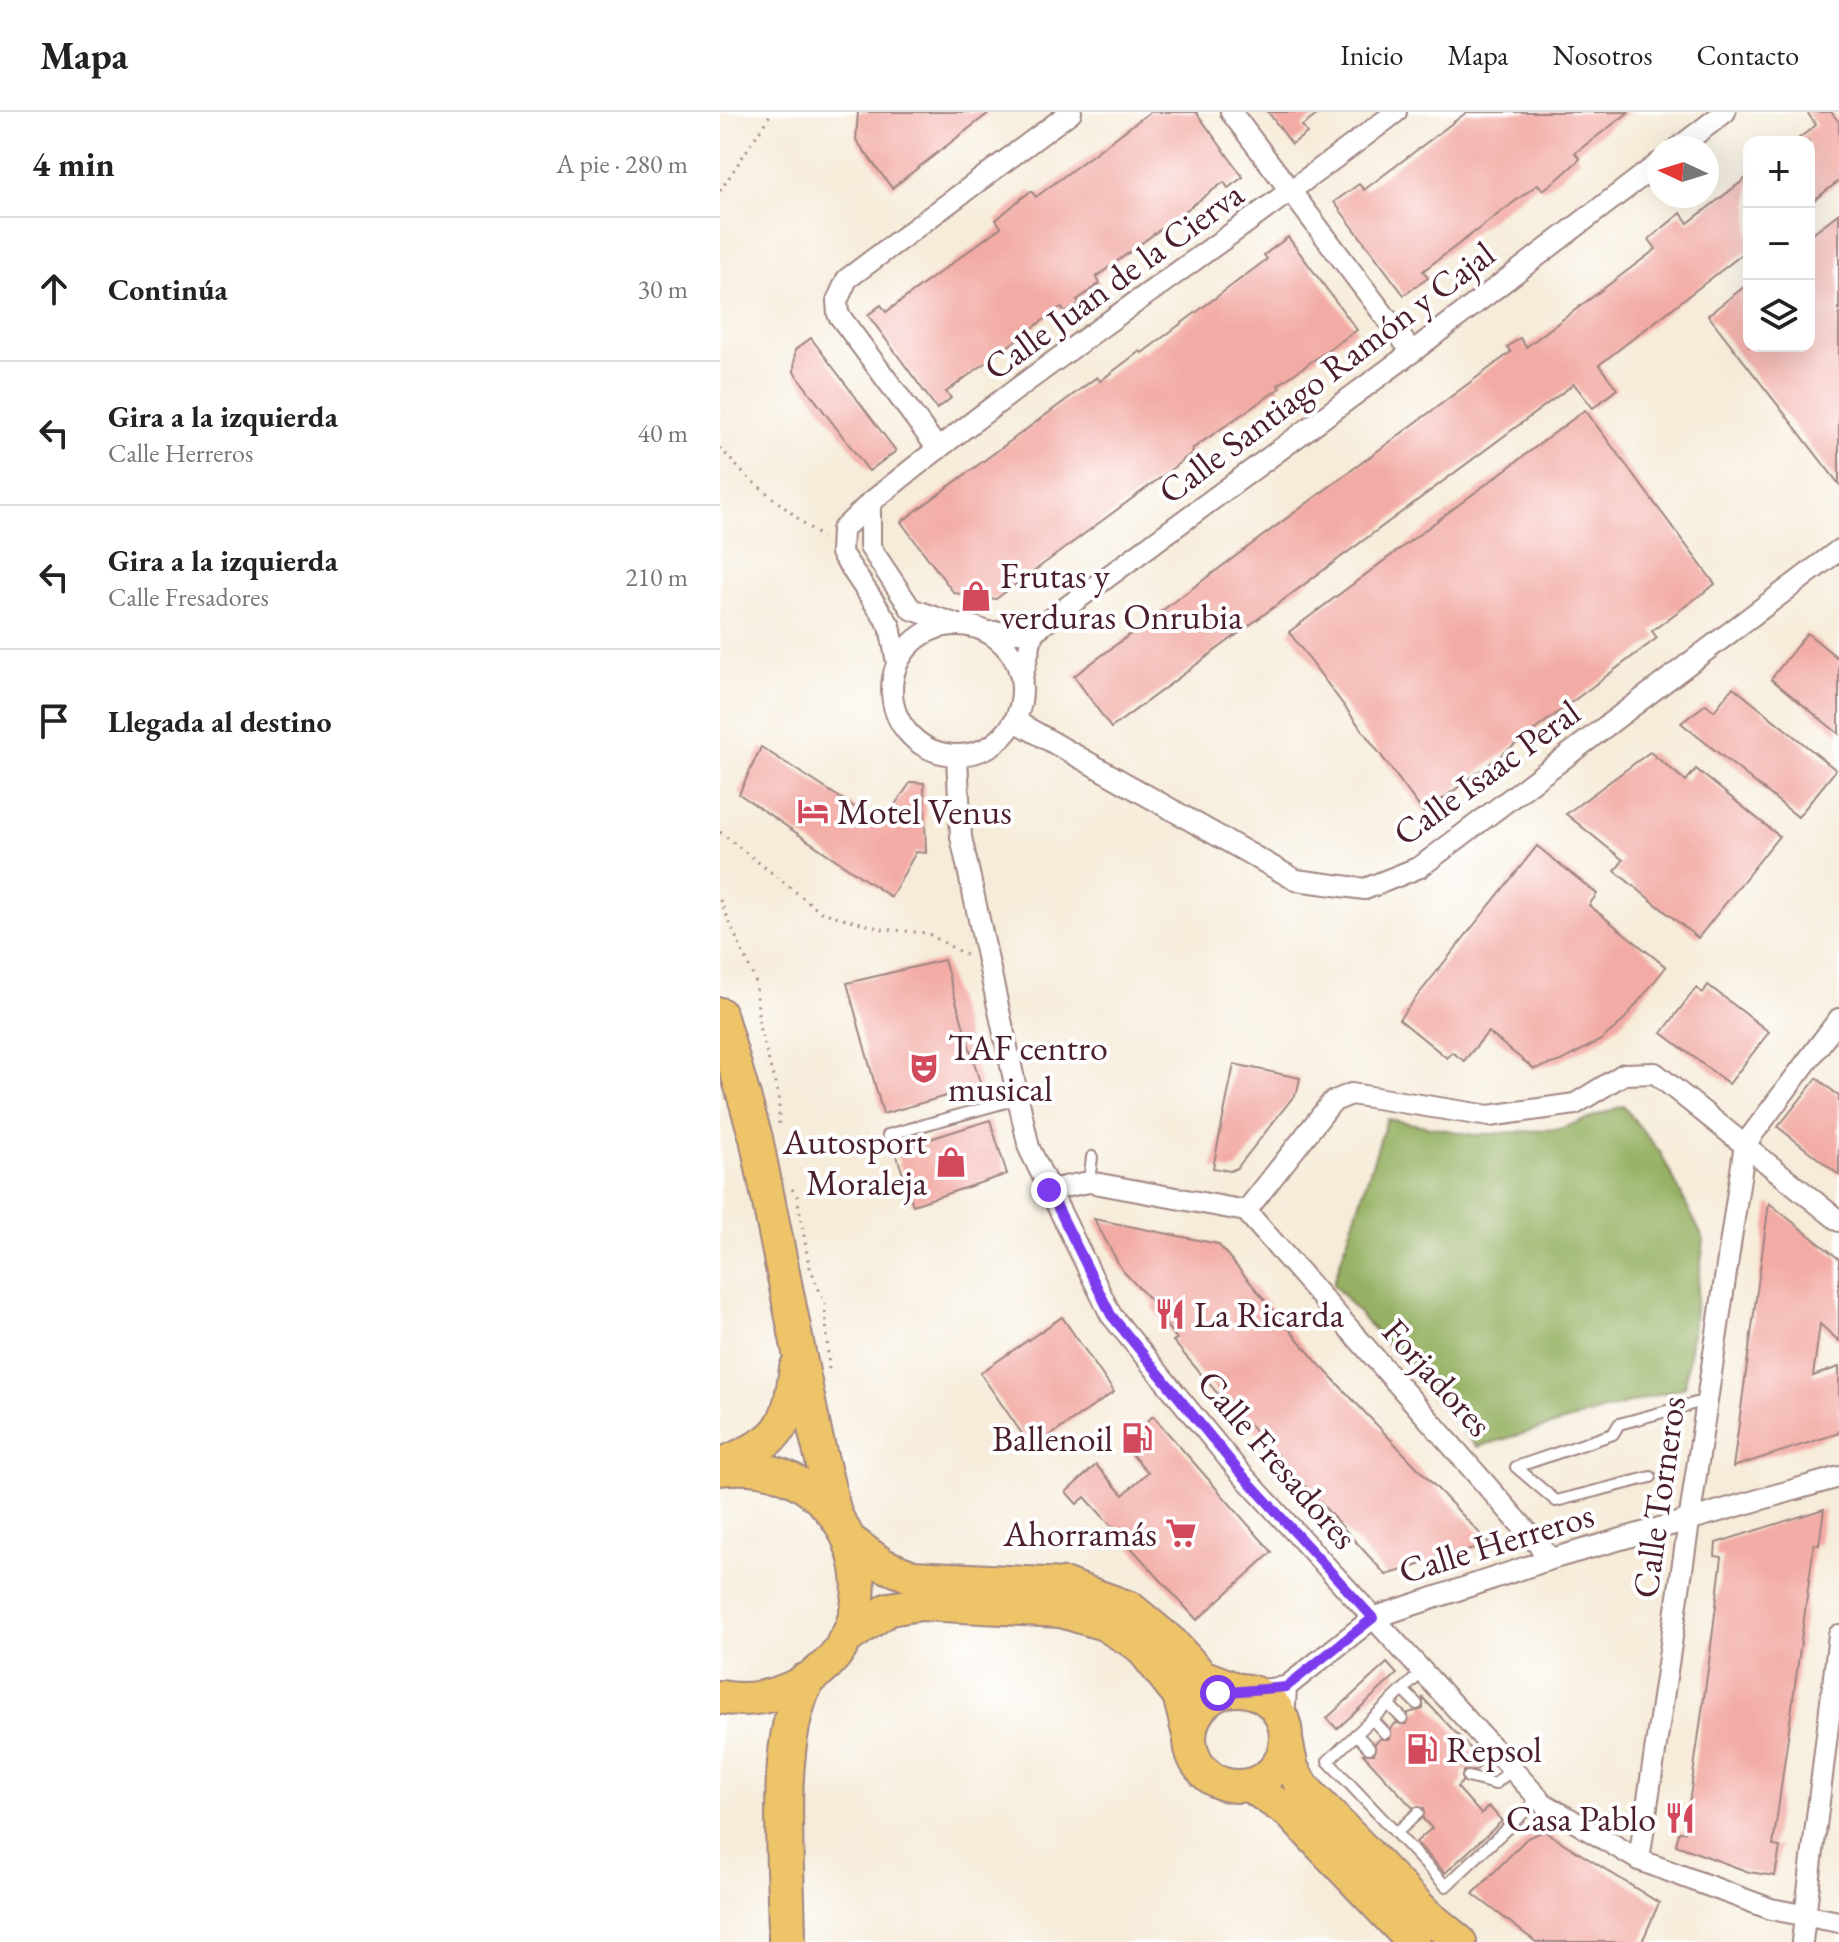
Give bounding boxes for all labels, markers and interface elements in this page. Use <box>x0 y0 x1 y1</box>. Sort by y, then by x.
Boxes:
text: Mapa <box>40 31 128 80</box>
text: Inicio <box>1340 37 1403 73</box>
text: Mapa <box>1447 37 1508 73</box>
text: Nosotros <box>1552 37 1652 73</box>
text: Contacto <box>1696 37 1799 73</box>
north arrow <box>1647 136 1719 208</box>
map controls <box>1743 136 1815 352</box>
button: + <box>1743 136 1815 208</box>
text: 4 min <box>32 142 115 186</box>
text: A pie · 280 m <box>556 147 688 181</box>
street label: Calle Juan de la Cierva <box>974 170 1253 391</box>
button: − <box>1743 208 1815 280</box>
street label: Calle Santiago Ramón y Cajal <box>1149 230 1504 514</box>
icon: ahead <box>32 267 76 311</box>
text: Continúa <box>108 270 228 309</box>
text: 30 m <box>638 272 688 306</box>
button: layers <box>1743 280 1815 352</box>
text: Gira a la izquierda <box>108 397 338 436</box>
icon: left <box>32 411 76 455</box>
text: 40 m <box>638 416 688 450</box>
text: Calle Herreros <box>108 436 253 470</box>
text: Gira a la izquierda <box>108 541 338 580</box>
place label: Frutas y verduras Onrubia <box>1000 552 1243 640</box>
icon: left <box>32 555 76 599</box>
text: 210 m <box>625 560 688 594</box>
shop icon: Frutas y verduras Onrubia <box>959 579 993 613</box>
text: Calle Fresadores <box>108 580 269 614</box>
street label: Calle Isaac Peral <box>1383 689 1589 856</box>
icon: arrive <box>32 699 76 743</box>
text: Llegada al destino <box>108 702 332 741</box>
place label: Motel Venus <box>837 788 1012 835</box>
hotel icon: Motel Venus <box>796 794 830 828</box>
place label: TAF centro musical <box>948 1024 1108 1112</box>
theatre icon: TAF centro musical <box>907 1051 941 1085</box>
place label: Autosport Moraleja <box>782 1118 928 1206</box>
shop icon: Autosport Moraleja <box>934 1145 968 1179</box>
route end <box>1031 1172 1067 1208</box>
place label: La Ricarda <box>1194 1291 1345 1338</box>
restaurant icon: La Ricarda <box>1153 1297 1187 1331</box>
street label: Forjadores <box>1372 1308 1503 1446</box>
street label: Calle Fresadores <box>1187 1360 1368 1559</box>
street label: Calle Torneros <box>1621 1393 1696 1601</box>
place label: Ballenoil <box>992 1415 1113 1462</box>
fuel station icon: Ballenoil <box>1120 1421 1154 1455</box>
street label: Calle Herreros <box>1393 1491 1599 1594</box>
place label: Ahorramás <box>1002 1510 1157 1557</box>
supermarket icon: Ahorramás <box>1164 1516 1198 1550</box>
route start <box>1200 1675 1236 1711</box>
place label: Repsol <box>1446 1726 1542 1773</box>
fuel station icon: Repsol <box>1405 1732 1439 1766</box>
place label: Casa Pablo <box>1506 1795 1656 1842</box>
restaurant icon: Casa Pablo <box>1663 1801 1697 1835</box>

